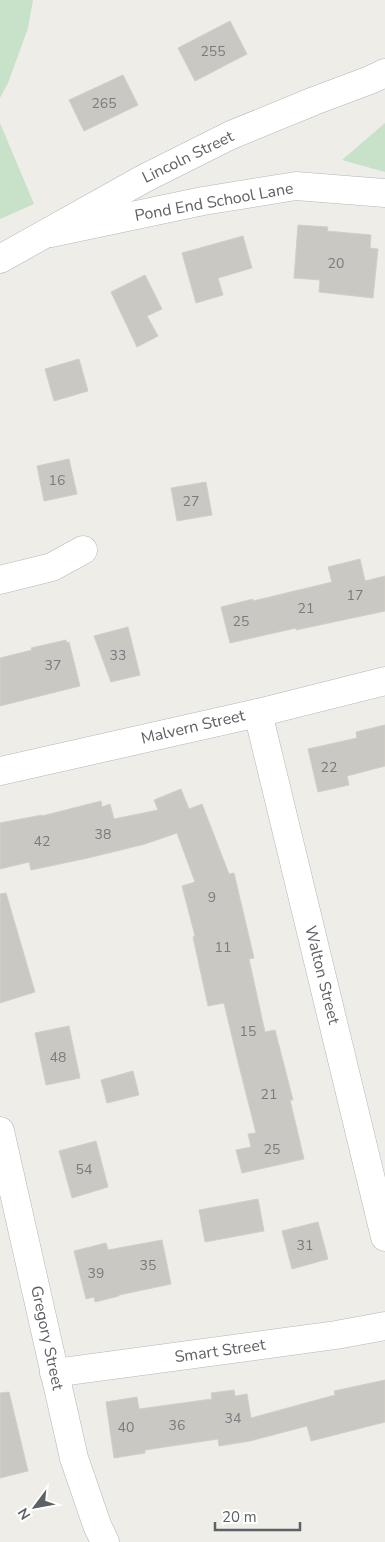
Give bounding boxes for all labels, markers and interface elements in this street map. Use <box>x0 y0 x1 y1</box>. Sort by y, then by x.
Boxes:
house number: 255 <box>200 42 226 61</box>
house number: 265 <box>91 94 117 113</box>
street label: Lincoln Street <box>139 125 238 189</box>
street label: Pond End School Lane <box>133 177 295 227</box>
house number: 20 <box>328 254 344 273</box>
house number: 16 <box>49 471 65 490</box>
house number: 27 <box>183 492 199 511</box>
house number: 17 <box>347 586 363 605</box>
house number: 21 <box>298 599 314 618</box>
house number: 25 <box>233 612 249 631</box>
house number: 33 <box>110 646 126 665</box>
house number: 37 <box>45 656 61 675</box>
street label: Malvern Street <box>139 704 247 750</box>
house number: 22 <box>321 758 337 777</box>
house number: 38 <box>95 825 111 844</box>
house number: 42 <box>34 832 50 851</box>
house number: 9 <box>208 888 216 907</box>
street label: Walton Street <box>299 923 345 1027</box>
house number: 11 <box>215 938 231 957</box>
house number: 15 <box>240 1022 256 1041</box>
house number: 48 <box>50 1048 66 1067</box>
house number: 21 <box>261 1085 277 1104</box>
house number: 25 <box>264 1140 280 1159</box>
house number: 54 <box>76 1160 92 1179</box>
house number: 31 <box>297 1236 313 1255</box>
house number: 35 <box>140 1256 156 1275</box>
house number: 39 <box>88 1264 104 1283</box>
street label: Gregory Street <box>25 1284 69 1393</box>
street label: Smart Street <box>173 1334 267 1368</box>
house number: 34 <box>225 1409 241 1428</box>
house number: 36 <box>169 1416 185 1435</box>
house number: 40 <box>118 1418 134 1437</box>
north arrow <box>10 1482 60 1532</box>
scale bar <box>215 1500 300 1532</box>
text: N <box>14 1504 35 1523</box>
text: 20 m <box>222 1507 257 1527</box>

